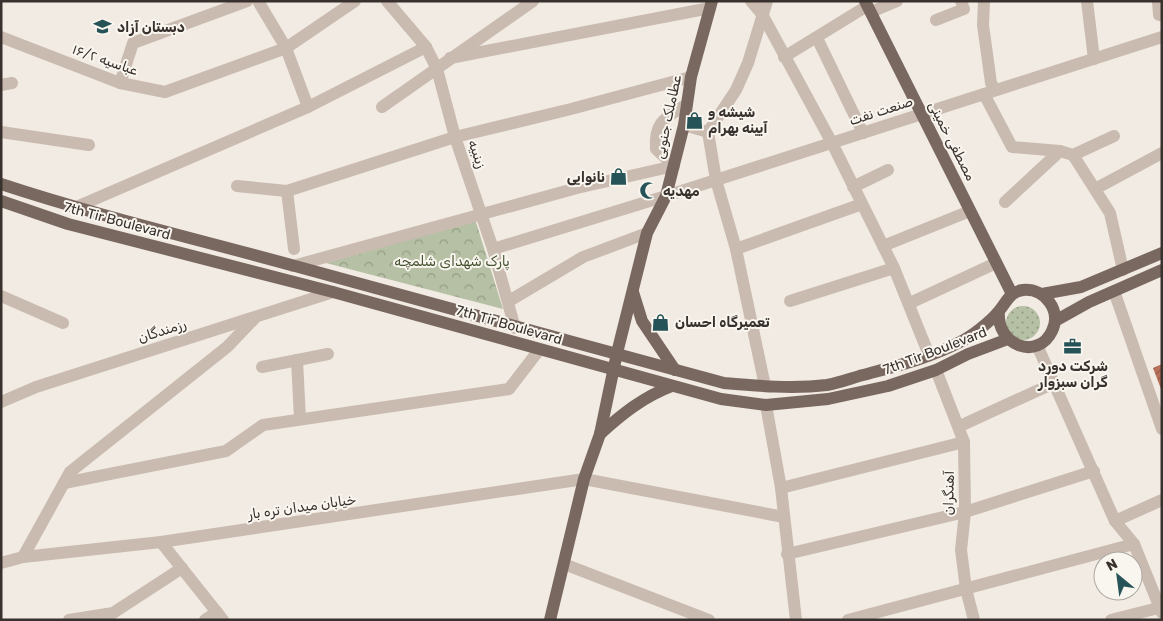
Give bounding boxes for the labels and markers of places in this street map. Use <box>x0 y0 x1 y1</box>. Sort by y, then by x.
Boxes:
school or university icon: دبستان آزاد <box>93 17 113 37</box>
place label: دبستان آزاد <box>117 19 185 36</box>
place label: شیشه و آیینه بهرام <box>708 104 768 138</box>
shop icon: شیشه و آیینه بهرام <box>684 110 704 130</box>
shop icon: نانوایی <box>609 167 629 187</box>
place label: نانوایی <box>567 169 605 186</box>
mosque icon: مهدیه <box>639 181 659 201</box>
place label: مهدیه <box>663 183 700 200</box>
shop icon: تعمیرگاه احسان <box>651 312 671 332</box>
place label: تعمیرگاه احسان <box>675 314 770 331</box>
office icon: شرکت دورد گران سبزوار <box>1063 336 1083 356</box>
place label: شرکت دورد گران سبزوار <box>1037 358 1108 391</box>

